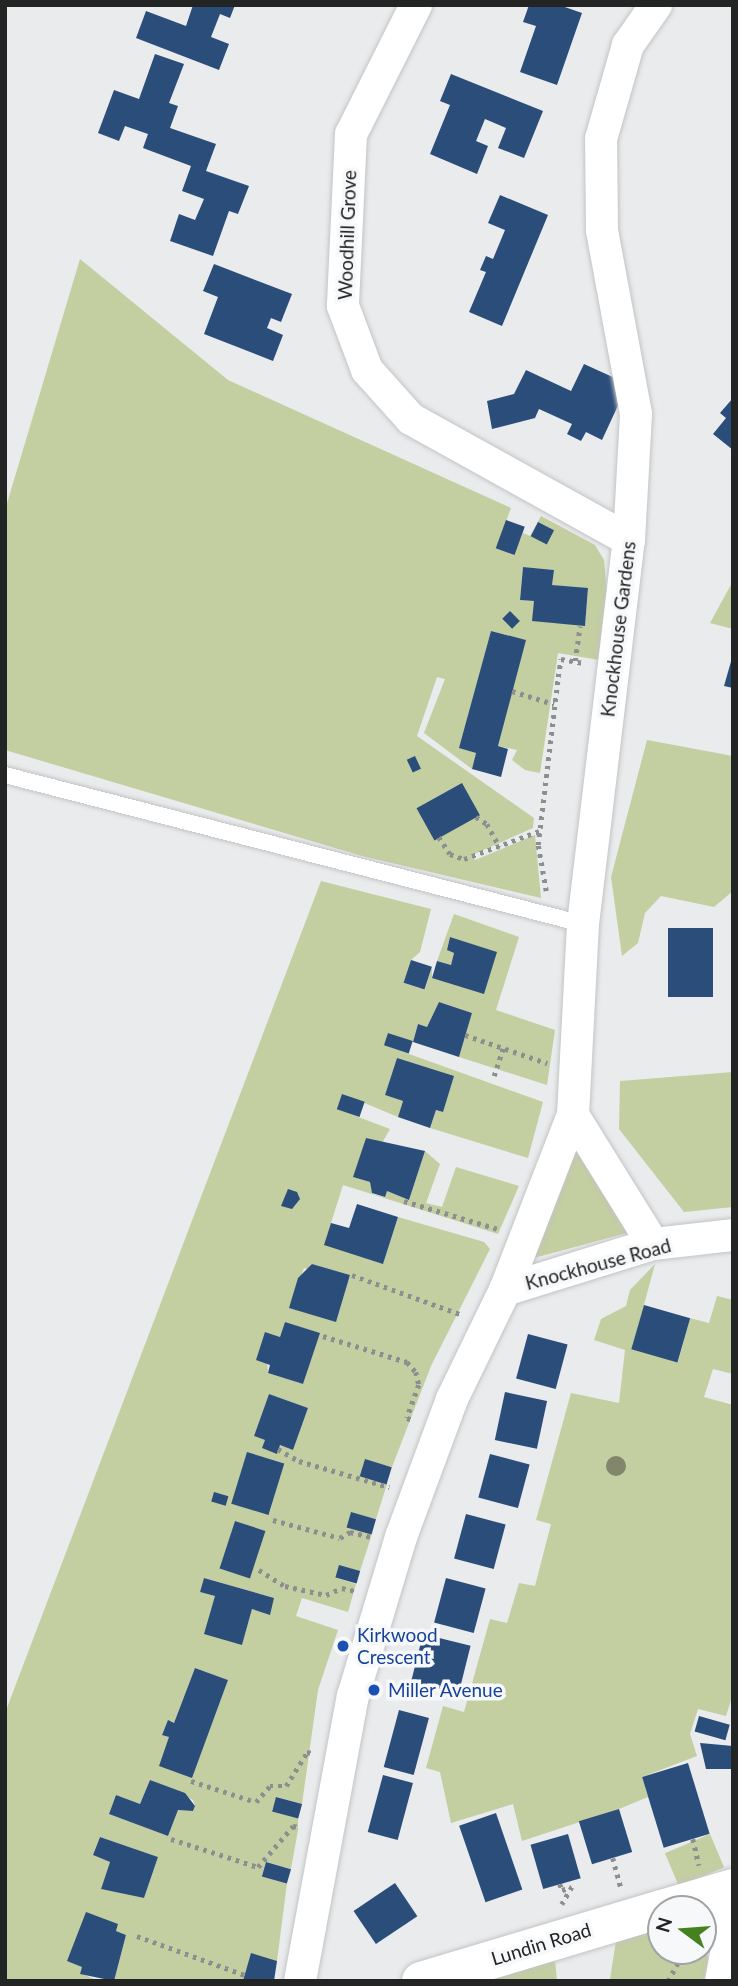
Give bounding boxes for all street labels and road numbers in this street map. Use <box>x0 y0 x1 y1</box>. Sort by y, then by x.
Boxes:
street label: Woodhill Grove <box>333 170 361 300</box>
street label: Knockhouse Gardens <box>596 540 640 718</box>
street label: Knockhouse Road <box>523 1234 673 1294</box>
street label: Lundin Road <box>488 1918 594 1970</box>

